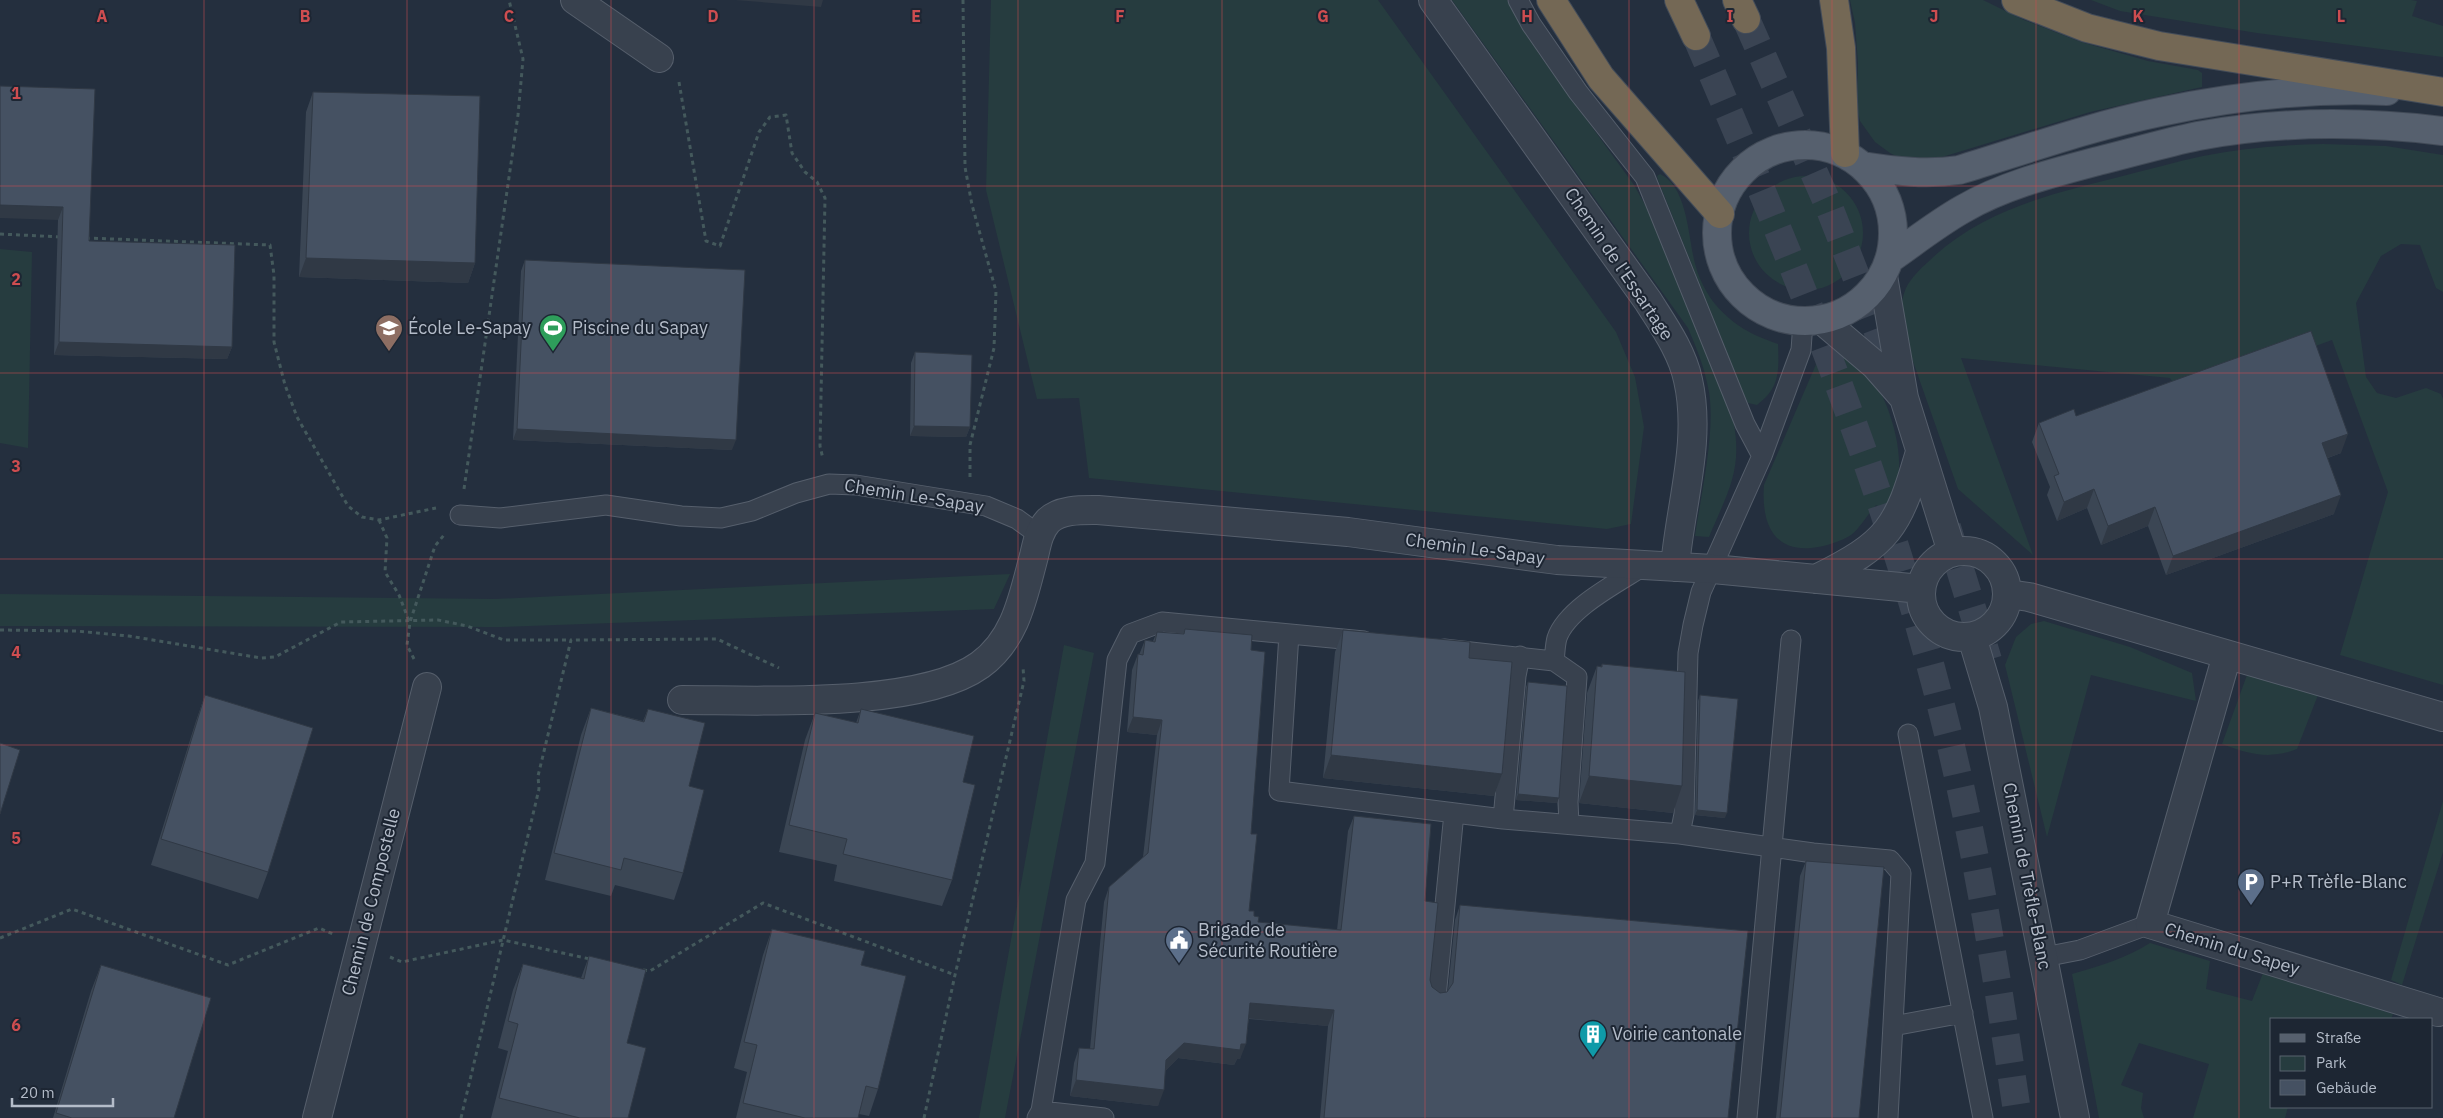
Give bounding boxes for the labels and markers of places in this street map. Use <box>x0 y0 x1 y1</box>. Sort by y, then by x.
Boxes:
school or university icon: École Le-Sapay <box>374 313 404 352</box>
sports icon: Piscine du Sapay <box>538 313 568 352</box>
place label: École Le-Sapay <box>408 316 531 339</box>
place label: Piscine du Sapay <box>572 316 708 339</box>
parking icon: P+R Trèfle-Blanc <box>2236 867 2266 906</box>
place label: P+R Trèfle-Blanc <box>2270 870 2407 893</box>
place label: Brigade de Sécurité Routière <box>1198 918 1338 962</box>
public building icon: Brigade de Sécurité Routière <box>1164 925 1194 964</box>
building icon: Voirie cantonale <box>1578 1019 1608 1058</box>
place label: Voirie cantonale <box>1612 1022 1742 1045</box>

